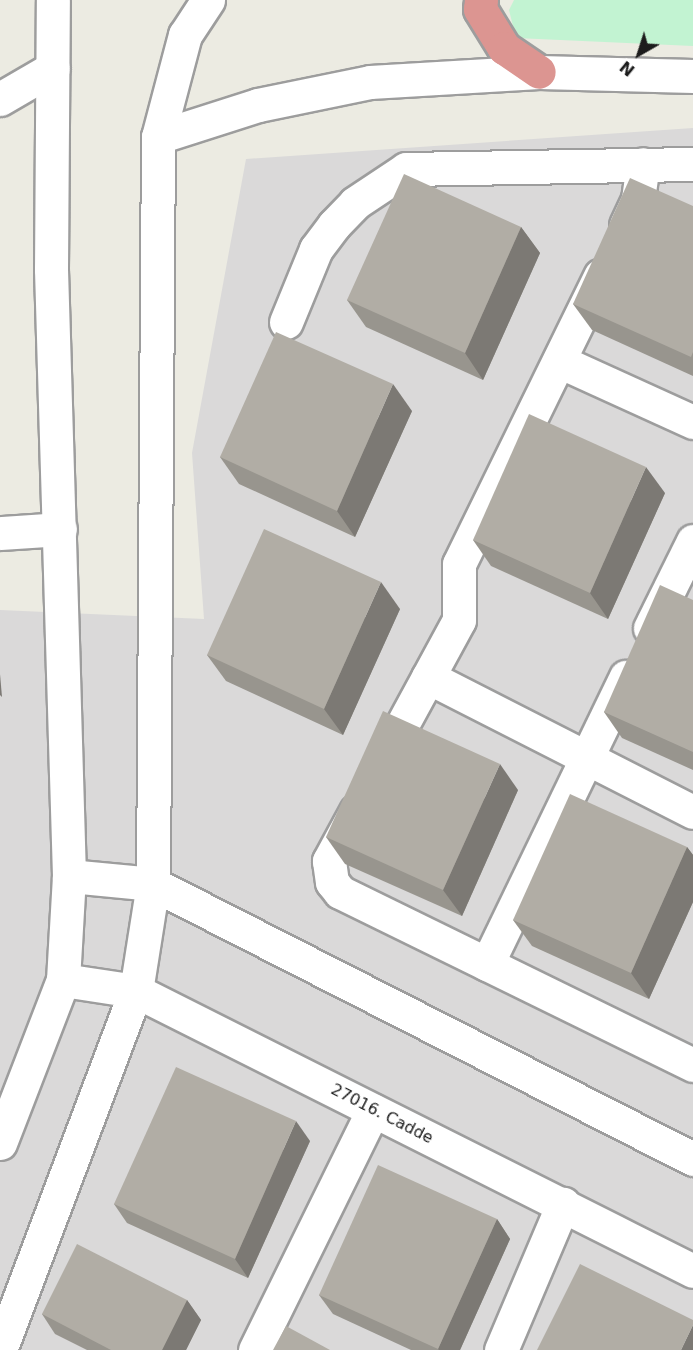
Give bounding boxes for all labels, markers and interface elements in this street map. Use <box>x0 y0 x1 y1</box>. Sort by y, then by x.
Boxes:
north arrow <box>609 24 669 84</box>
text: N <box>616 57 639 80</box>
street label: 27016. Cadde <box>328 1080 436 1148</box>

